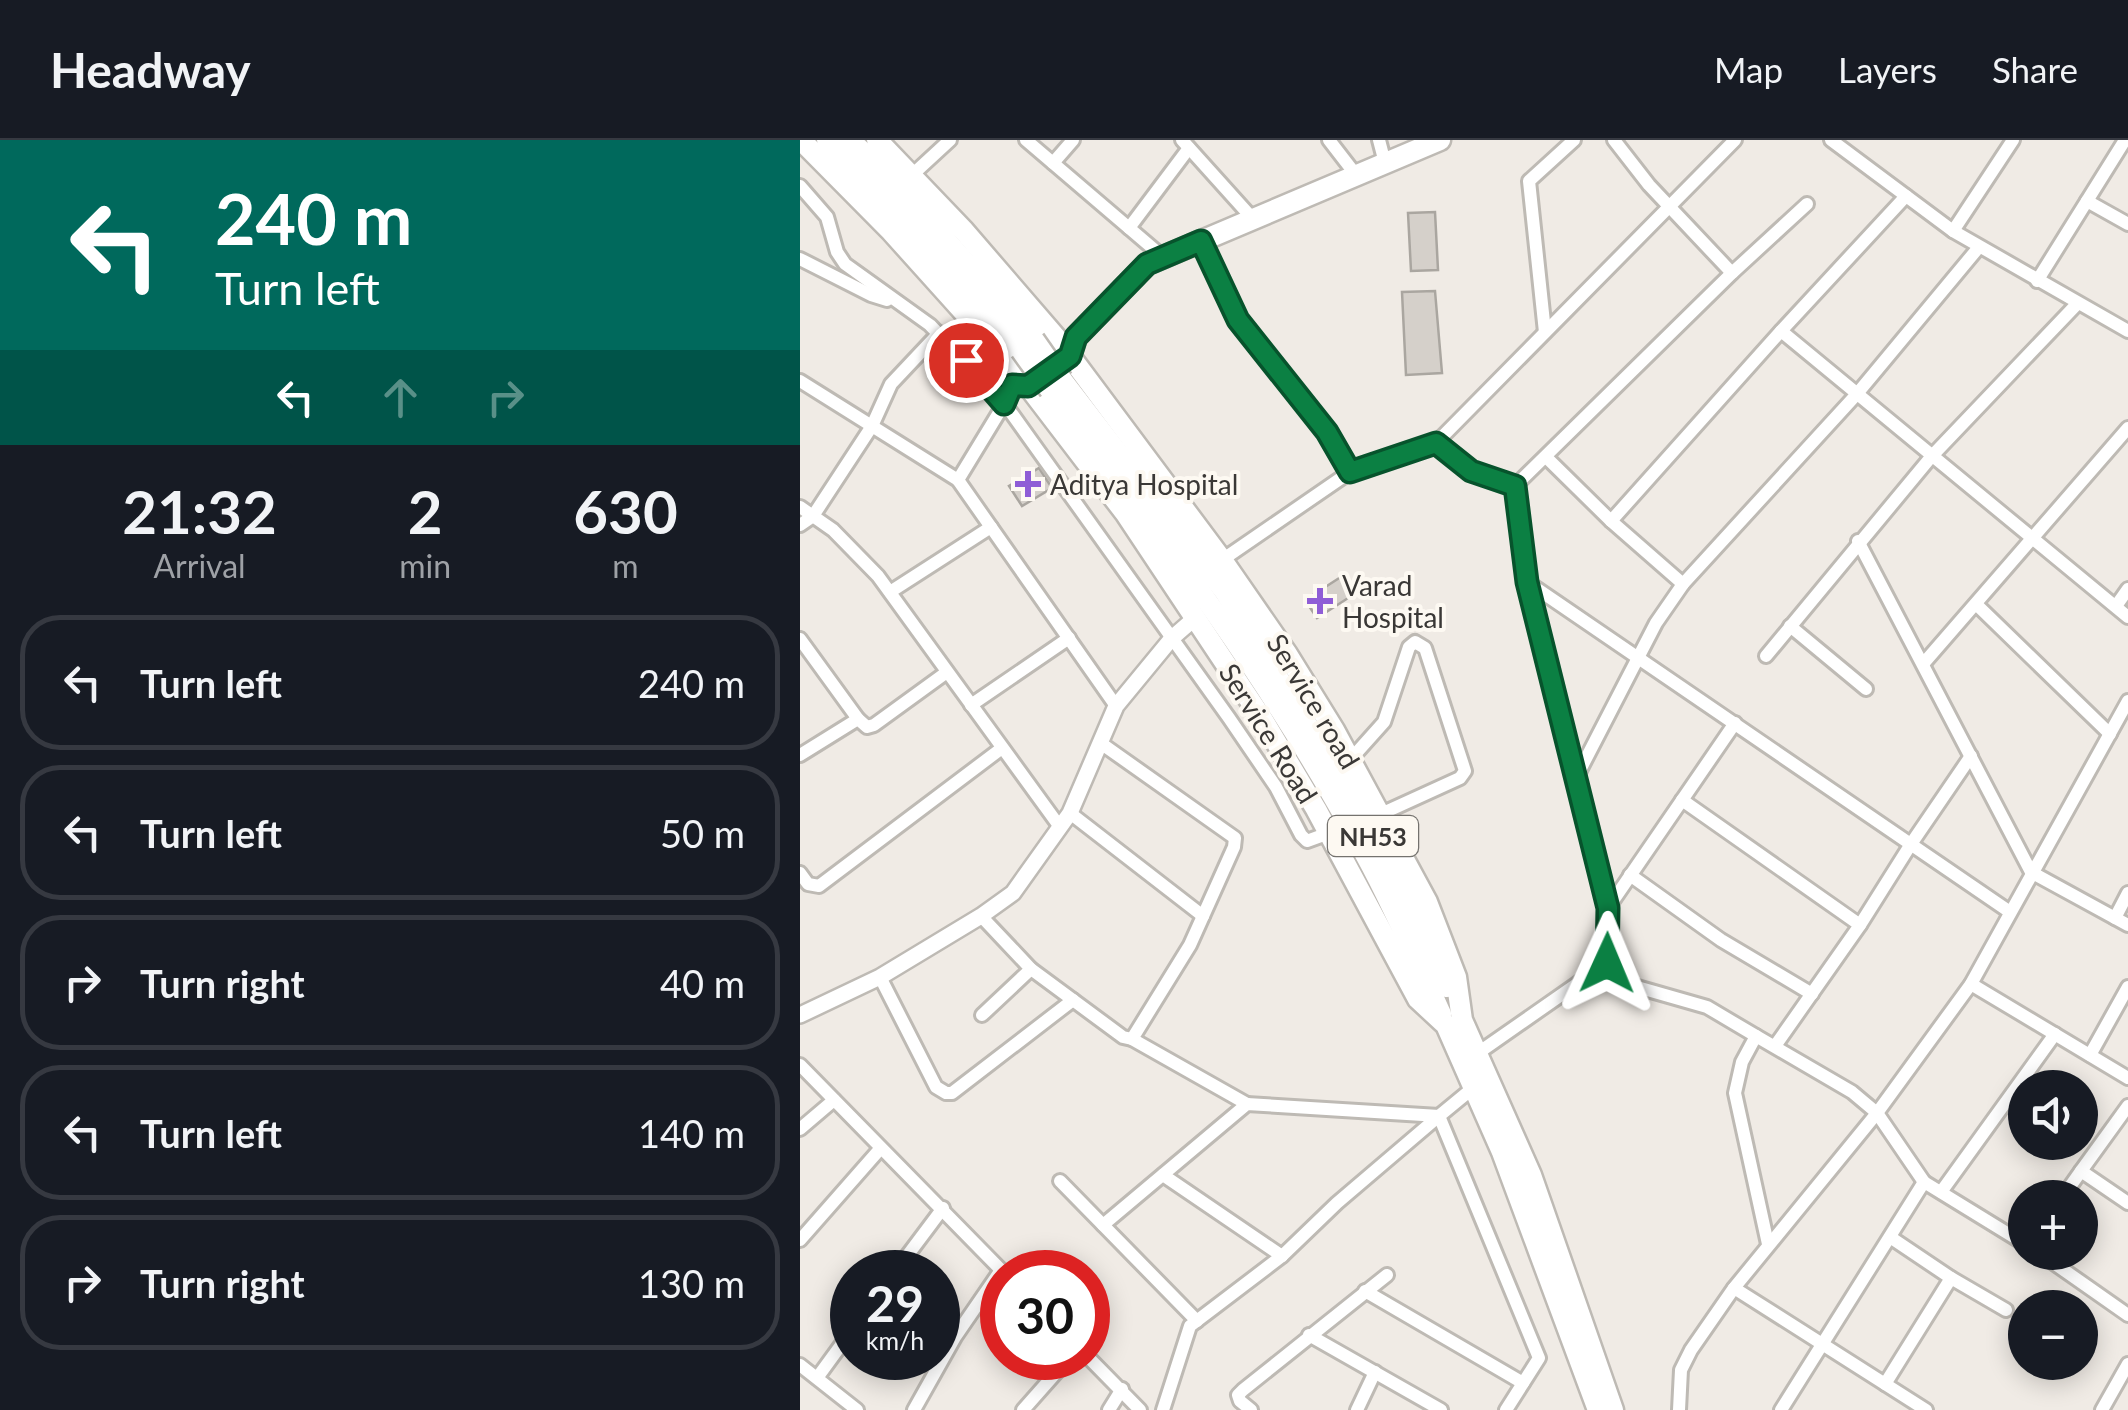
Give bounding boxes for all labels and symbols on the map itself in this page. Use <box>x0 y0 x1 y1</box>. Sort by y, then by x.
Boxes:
pin <box>924 318 1009 403</box>
place label: Aditya Hospital <box>1050 467 1238 501</box>
marker: Aditya Hospital <box>1015 471 1041 497</box>
place label: Varad Hospital <box>1342 568 1444 634</box>
marker: Varad Hospital <box>1307 588 1333 614</box>
street label: Service road <box>1260 627 1368 775</box>
street label: Service Road <box>1213 657 1325 809</box>
road number: NH53 <box>1328 816 1418 856</box>
position arrow <box>1555 911 1659 1015</box>
speed limit sign: 30 <box>980 1250 1110 1380</box>

